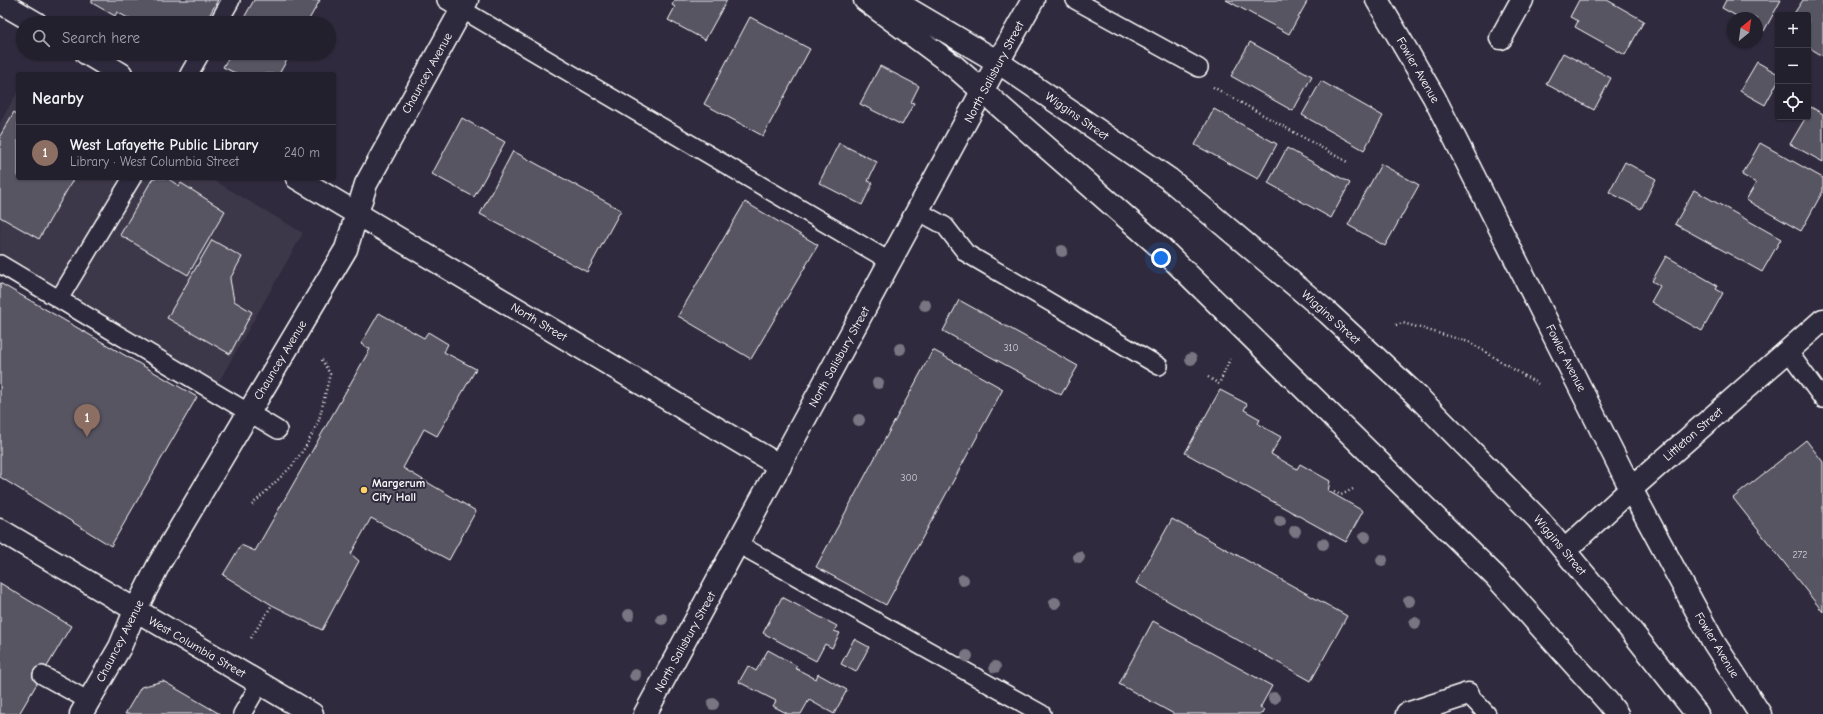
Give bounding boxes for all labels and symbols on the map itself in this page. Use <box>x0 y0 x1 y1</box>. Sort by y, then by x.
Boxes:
north arrow <box>1727 12 1763 48</box>
street label: North Salisbury Street <box>961 18 1027 125</box>
street label: Chauncey Avenue <box>399 30 455 116</box>
street label: Fowler Avenue <box>1394 35 1442 105</box>
street label: Wiggins Street <box>1043 89 1112 143</box>
your location <box>1151 248 1171 268</box>
street label: Wiggins Street <box>1299 287 1364 347</box>
street label: North Street <box>508 300 570 344</box>
street label: North Salisbury Street <box>806 304 873 410</box>
street label: Chauncey Avenue <box>251 318 309 402</box>
street label: Fowler Avenue <box>1543 322 1589 394</box>
house number: 310 <box>1003 342 1019 354</box>
pin: 1 <box>74 404 100 437</box>
street label: Littleton Street <box>1660 404 1726 464</box>
house number: 300 <box>900 472 918 484</box>
place label: Margerum City Hall <box>372 476 425 504</box>
marker: Margerum City Hall <box>359 485 369 495</box>
street label: Wiggins Street <box>1531 512 1590 578</box>
house number: 272 <box>1792 549 1808 561</box>
street label: North Salisbury Street <box>652 589 719 695</box>
street label: Chauncey Avenue <box>93 598 147 684</box>
street label: Fowler Avenue <box>1692 610 1742 680</box>
street label: West Columbia Street <box>146 613 249 681</box>

